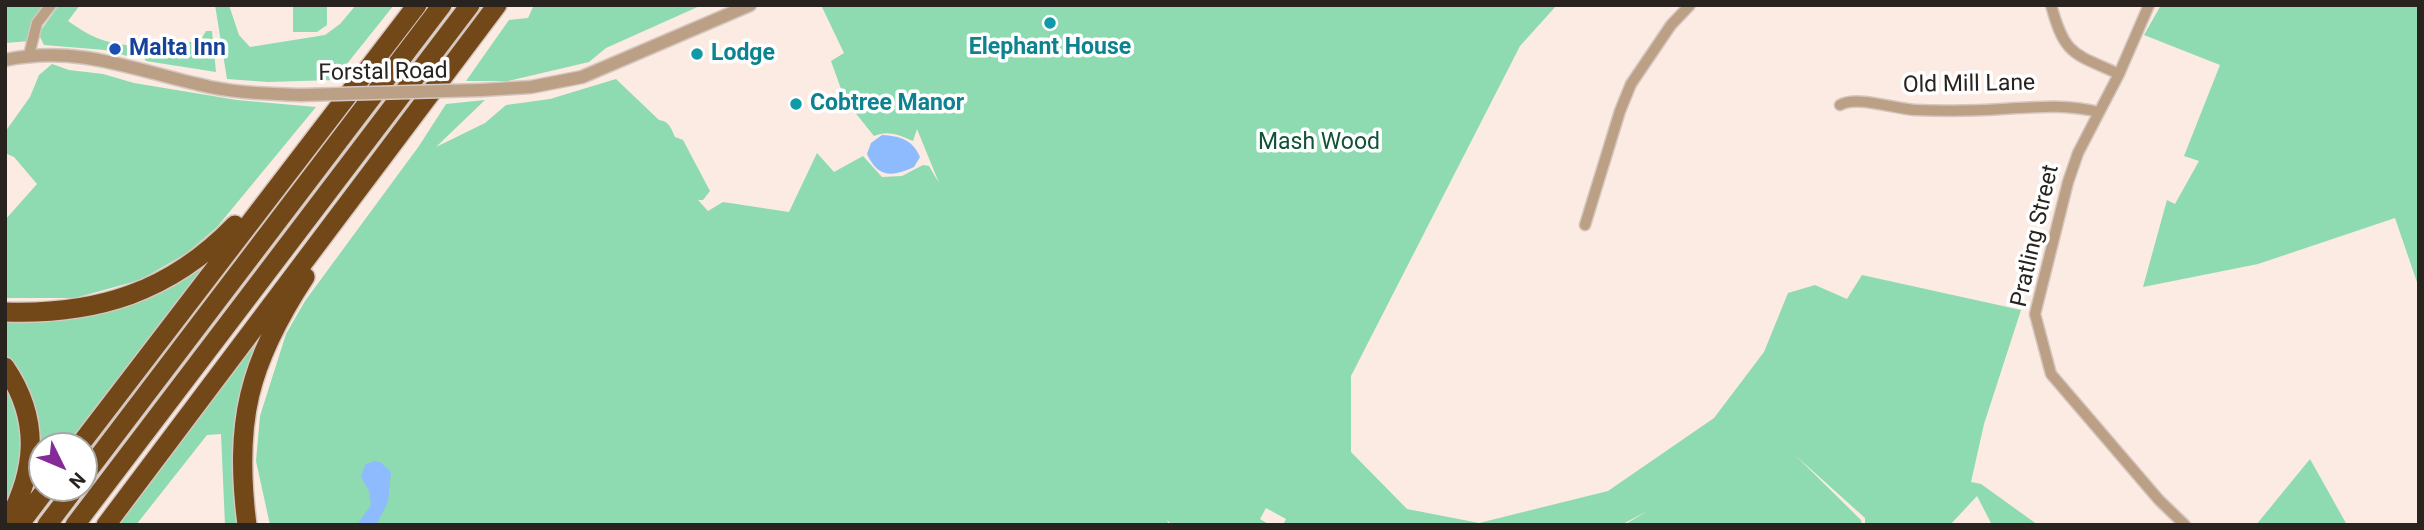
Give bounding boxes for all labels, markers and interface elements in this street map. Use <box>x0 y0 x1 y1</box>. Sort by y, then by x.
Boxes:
marker: Elephant House <box>1042 15 1058 31</box>
place label: Elephant House <box>969 34 1131 62</box>
place label: Malta Inn <box>129 35 226 63</box>
place label: Lodge <box>711 40 775 68</box>
marker: Malta Inn <box>107 41 123 57</box>
marker: Lodge <box>689 46 705 62</box>
street label: Forstal Road <box>318 58 448 88</box>
street label: Old Mill Lane <box>1903 70 2035 100</box>
place label: Cobtree Manor <box>810 90 964 118</box>
marker: Cobtree Manor <box>788 96 804 112</box>
park label: Mash Wood <box>1258 129 1380 157</box>
street label: Pratling Street <box>2006 162 2066 310</box>
north arrow <box>28 432 98 502</box>
text: N <box>64 468 90 493</box>

